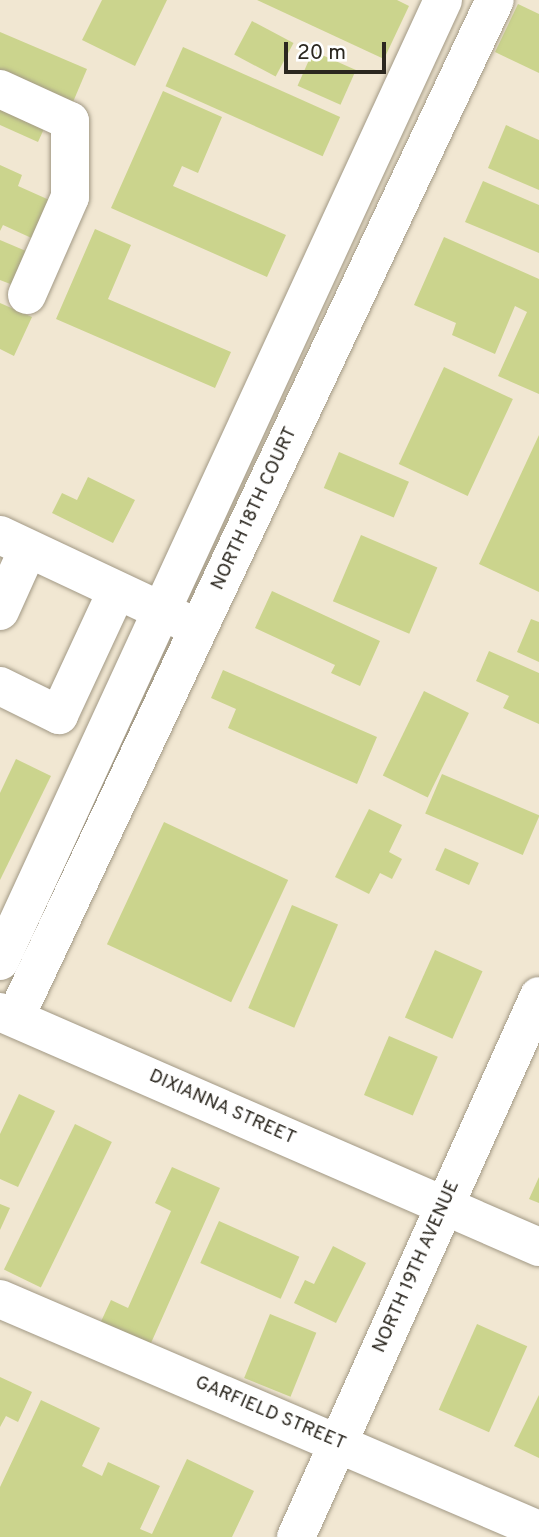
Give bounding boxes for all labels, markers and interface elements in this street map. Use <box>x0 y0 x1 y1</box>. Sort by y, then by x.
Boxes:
scale bar <box>287 28 388 72</box>
text: 20 m <box>297 40 346 67</box>
street label: NORTH 18TH COURT <box>207 424 303 594</box>
street label: DIXIANNA STREET <box>145 1065 299 1151</box>
street label: NORTH 19TH AVENUE <box>369 1177 465 1357</box>
street label: GARFIELD STREET <box>191 1372 349 1456</box>

